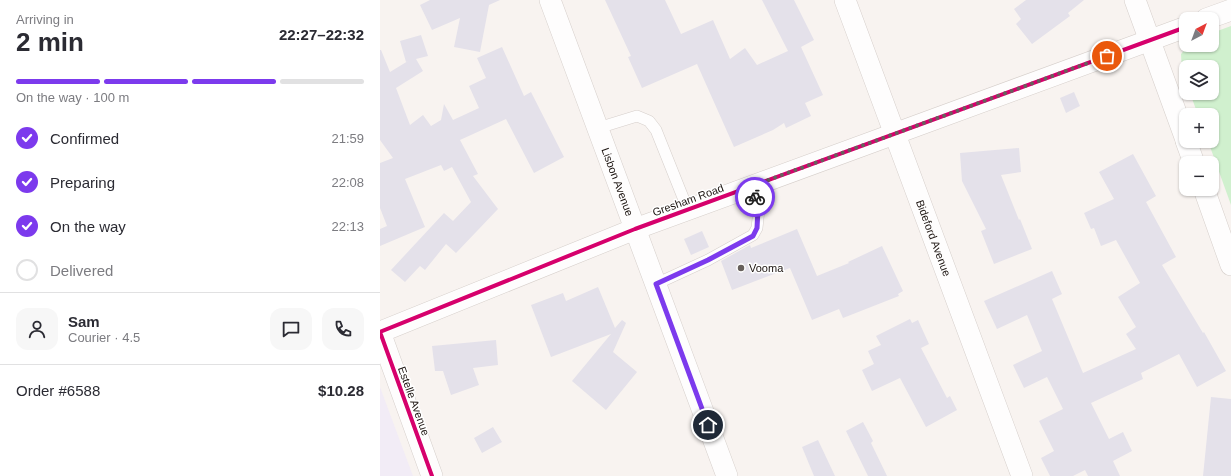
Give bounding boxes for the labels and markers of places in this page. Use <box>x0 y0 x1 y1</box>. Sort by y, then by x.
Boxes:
pin <box>1090 39 1124 73</box>
place label: Vooma <box>749 262 784 274</box>
marker: Vooma <box>736 263 746 273</box>
pin <box>691 408 725 442</box>

